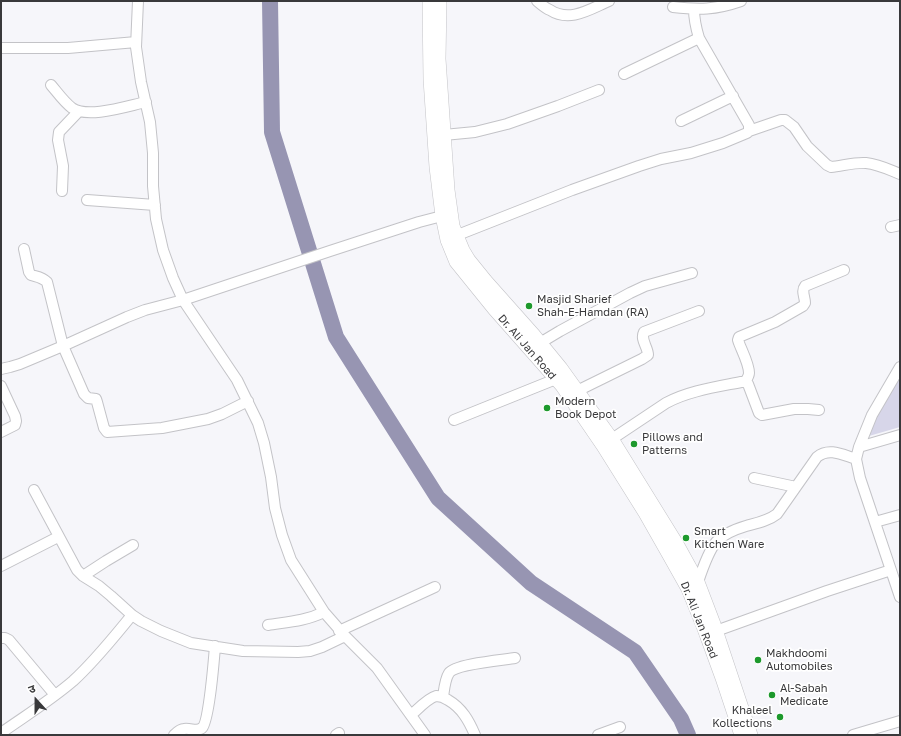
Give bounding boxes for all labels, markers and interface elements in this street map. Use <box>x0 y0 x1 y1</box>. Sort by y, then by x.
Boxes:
place label: Masjid Sharief Shah-E-Hamdan (RA) <box>537 293 649 319</box>
marker: Masjid Sharief Shah-E-Hamdan (RA) <box>524 301 534 311</box>
street label: Dr. Ali Jan Road <box>495 312 559 382</box>
place label: Modern Book Depot <box>555 395 616 421</box>
marker: Modern Book Depot <box>542 403 552 413</box>
place label: Pillows and Patterns <box>642 431 703 457</box>
marker: Pillows and Patterns <box>629 439 639 449</box>
place label: Smart Kitchen Ware <box>694 525 764 551</box>
marker: Smart Kitchen Ware <box>681 533 691 543</box>
street label: Dr. Ali Jan Road <box>678 580 720 660</box>
place label: Makhdoomi Automobiles <box>766 647 832 673</box>
marker: Makhdoomi Automobiles <box>753 655 763 665</box>
north arrow <box>16 680 56 720</box>
text: उ <box>26 681 37 696</box>
place label: Al-Sabah Medicate <box>780 682 828 708</box>
marker: Al-Sabah Medicate <box>767 690 777 700</box>
place label: Khaleel Kollections <box>712 704 772 730</box>
marker: Khaleel Kollections <box>775 712 785 722</box>

